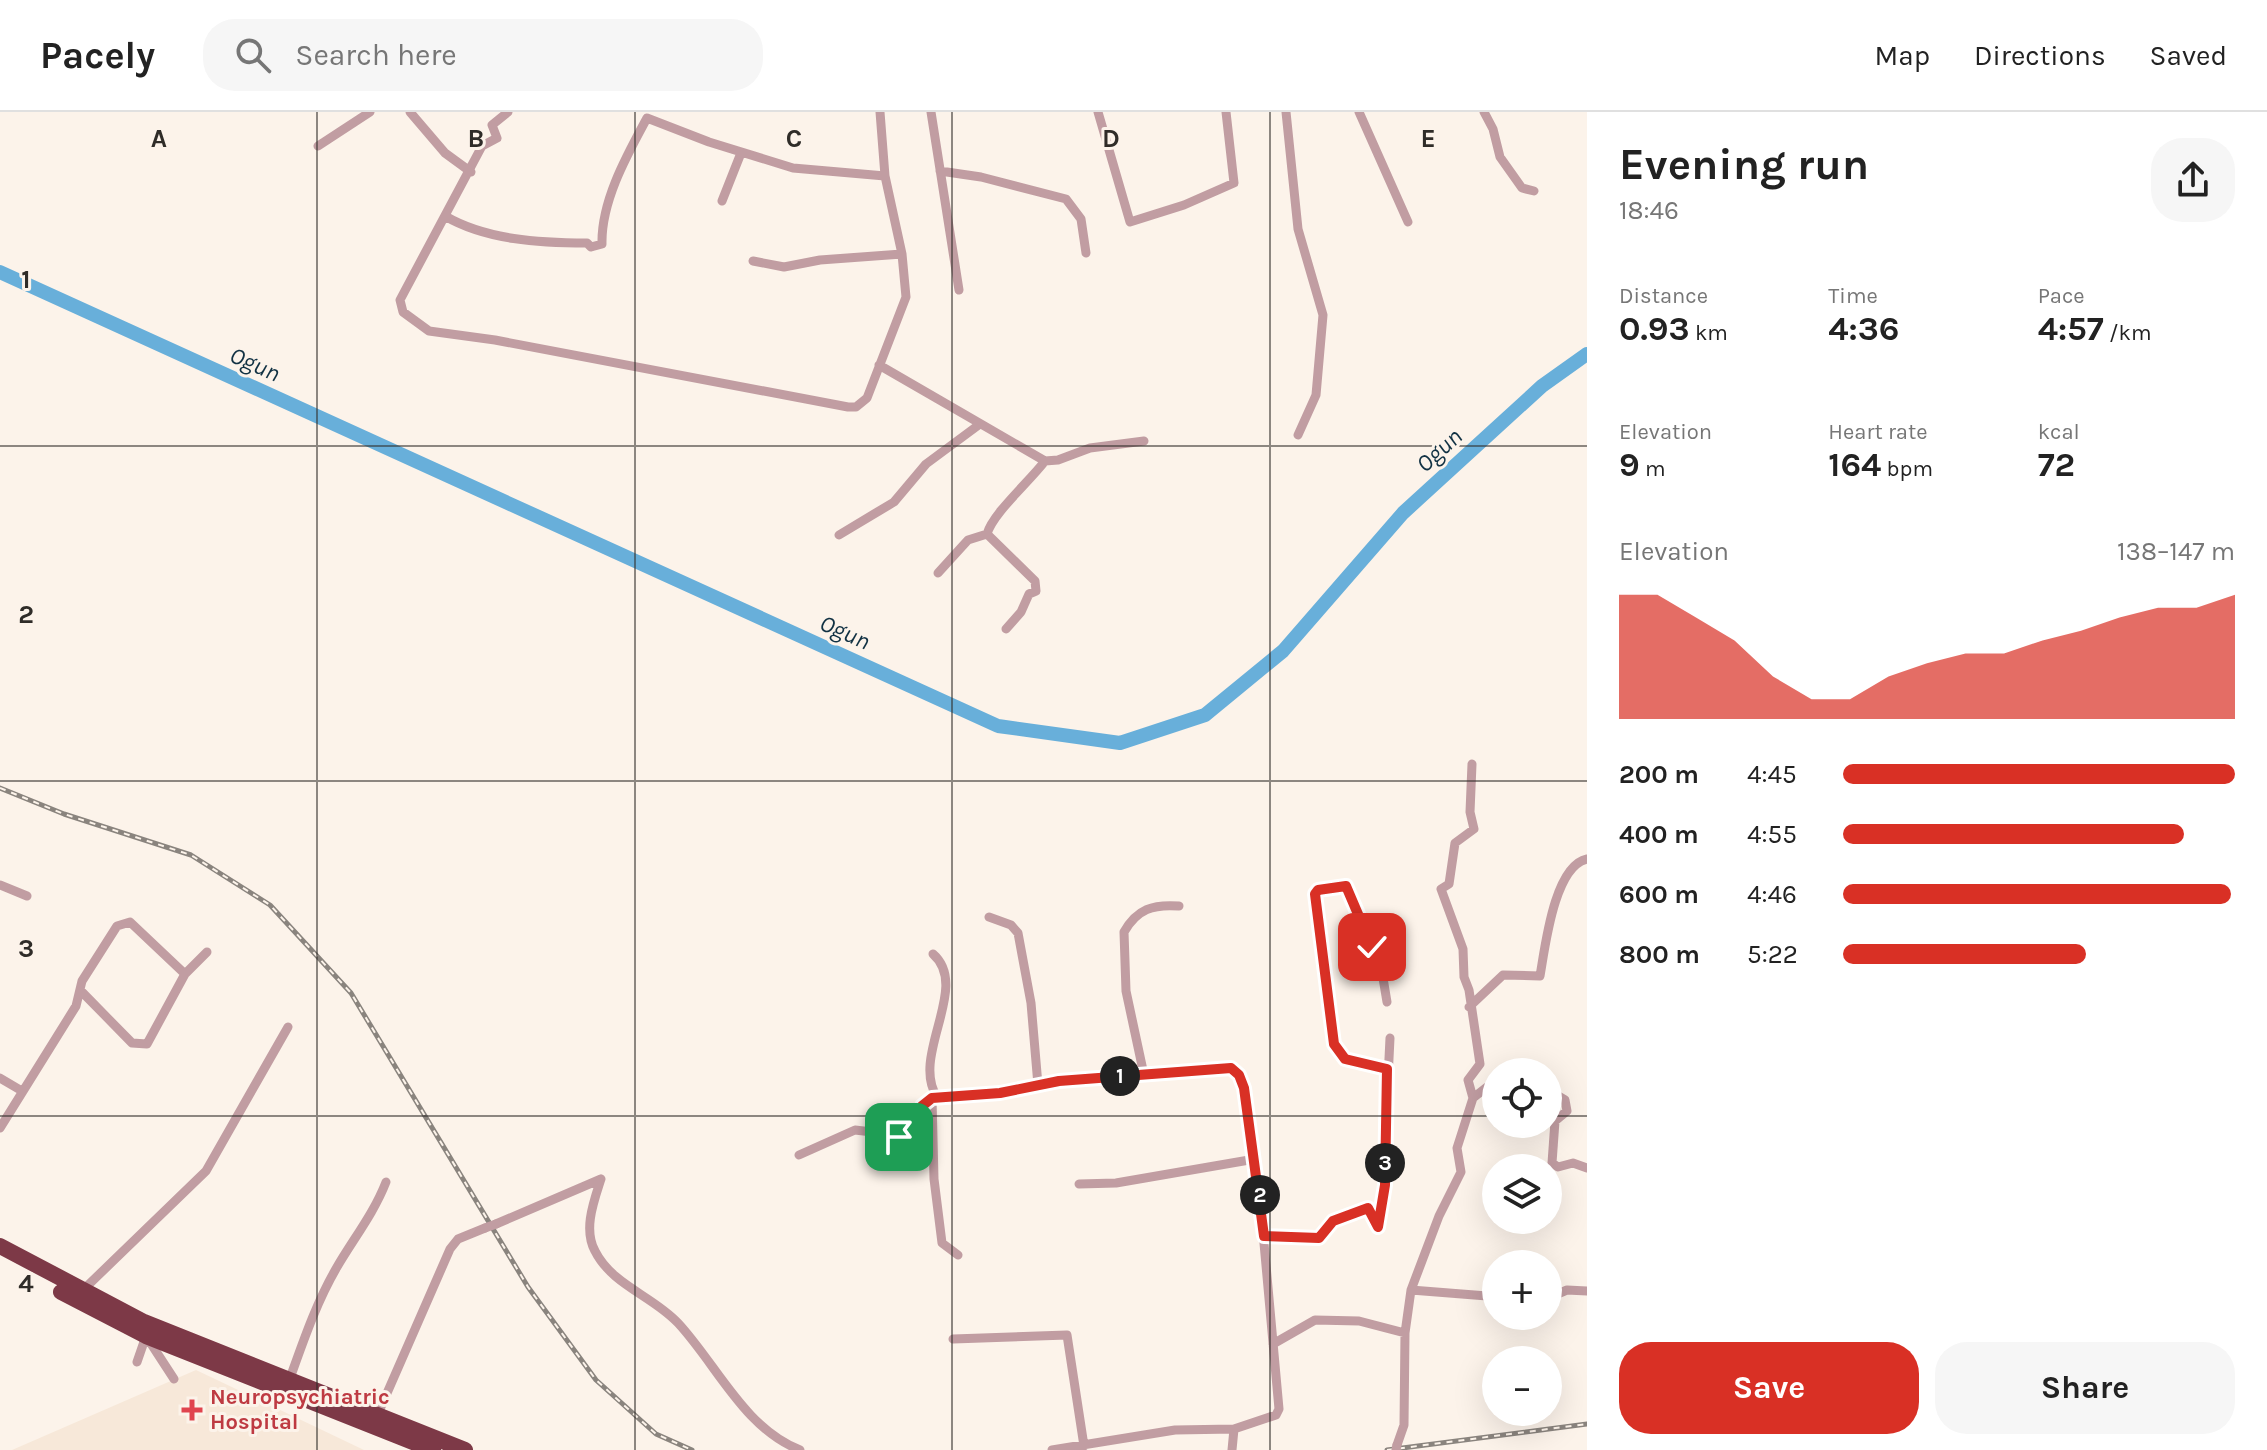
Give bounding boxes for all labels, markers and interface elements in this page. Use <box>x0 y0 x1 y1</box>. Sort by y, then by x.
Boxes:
search box <box>203 19 763 91</box>
text: Pacely <box>40 33 155 78</box>
icon: search <box>231 33 275 77</box>
text: Search here <box>295 37 457 73</box>
text: Map <box>1875 39 1930 72</box>
text: Directions <box>1974 39 2106 72</box>
text: Saved <box>2150 39 2227 72</box>
text: A <box>151 123 167 154</box>
text: B <box>468 123 484 154</box>
text: C <box>786 123 802 154</box>
text: D <box>1102 123 1120 154</box>
text: E <box>1420 123 1436 154</box>
button: share <box>2151 138 2235 222</box>
text: Evening run <box>1619 139 1869 190</box>
text: 18:46 <box>1619 195 1679 226</box>
text: 1 <box>21 264 31 295</box>
text: Distance <box>1619 283 1708 309</box>
text: Time <box>1828 283 1878 309</box>
text: Pace <box>2038 283 2085 309</box>
text: 0.93 <box>1619 309 1690 349</box>
text: 4:36 <box>1828 309 1900 349</box>
text: 4:57 <box>2038 309 2104 349</box>
text: km <box>1690 320 1728 346</box>
text: /km <box>2104 320 2151 346</box>
water label: Ogun <box>225 341 285 387</box>
text: Elevation <box>1619 419 1712 445</box>
text: Heart rate <box>1828 419 1928 445</box>
text: kcal <box>2038 419 2080 445</box>
water label: Ogun <box>1410 422 1468 478</box>
text: 9 <box>1619 445 1640 485</box>
text: 164 <box>1828 445 1881 485</box>
text: 72 <box>2038 445 2075 485</box>
text: m <box>1640 456 1666 482</box>
text: bpm <box>1881 456 1933 482</box>
text: Elevation <box>1619 536 1729 567</box>
text: 138–147 m <box>2117 536 2235 567</box>
text: 2 <box>18 599 34 630</box>
water label: Ogun <box>815 609 875 655</box>
text: 200 m <box>1619 759 1699 790</box>
text: 4:45 <box>1747 759 1797 790</box>
text: 400 m <box>1619 819 1699 850</box>
text: 4:55 <box>1747 819 1797 850</box>
text: 600 m <box>1619 879 1699 910</box>
text: 4:46 <box>1747 879 1797 910</box>
pin <box>1338 913 1406 981</box>
icon: check <box>1350 925 1394 969</box>
text: 3 <box>18 933 34 964</box>
text: 800 m <box>1619 939 1700 970</box>
text: 5:22 <box>1747 939 1798 970</box>
pin: 1 <box>1100 1056 1140 1096</box>
map controls <box>1482 1058 1562 1426</box>
button: locate <box>1482 1058 1562 1138</box>
text: 1 <box>1116 1063 1124 1089</box>
pin <box>865 1103 933 1171</box>
icon: arrive <box>877 1115 921 1159</box>
pin: 3 <box>1365 1143 1405 1183</box>
text: 3 <box>1378 1150 1392 1176</box>
button: layers <box>1482 1154 1562 1234</box>
pin: 2 <box>1240 1175 1280 1215</box>
text: 2 <box>1253 1182 1267 1208</box>
button: + <box>1482 1250 1562 1330</box>
text: 4 <box>18 1268 34 1299</box>
button: Save <box>1619 1342 1919 1434</box>
button: Share <box>1935 1342 2235 1434</box>
button: − <box>1482 1346 1562 1426</box>
place label: Neuropsychiatric Hospital <box>210 1384 390 1435</box>
marker: Neuropsychiatric Hospital <box>181 1399 203 1421</box>

